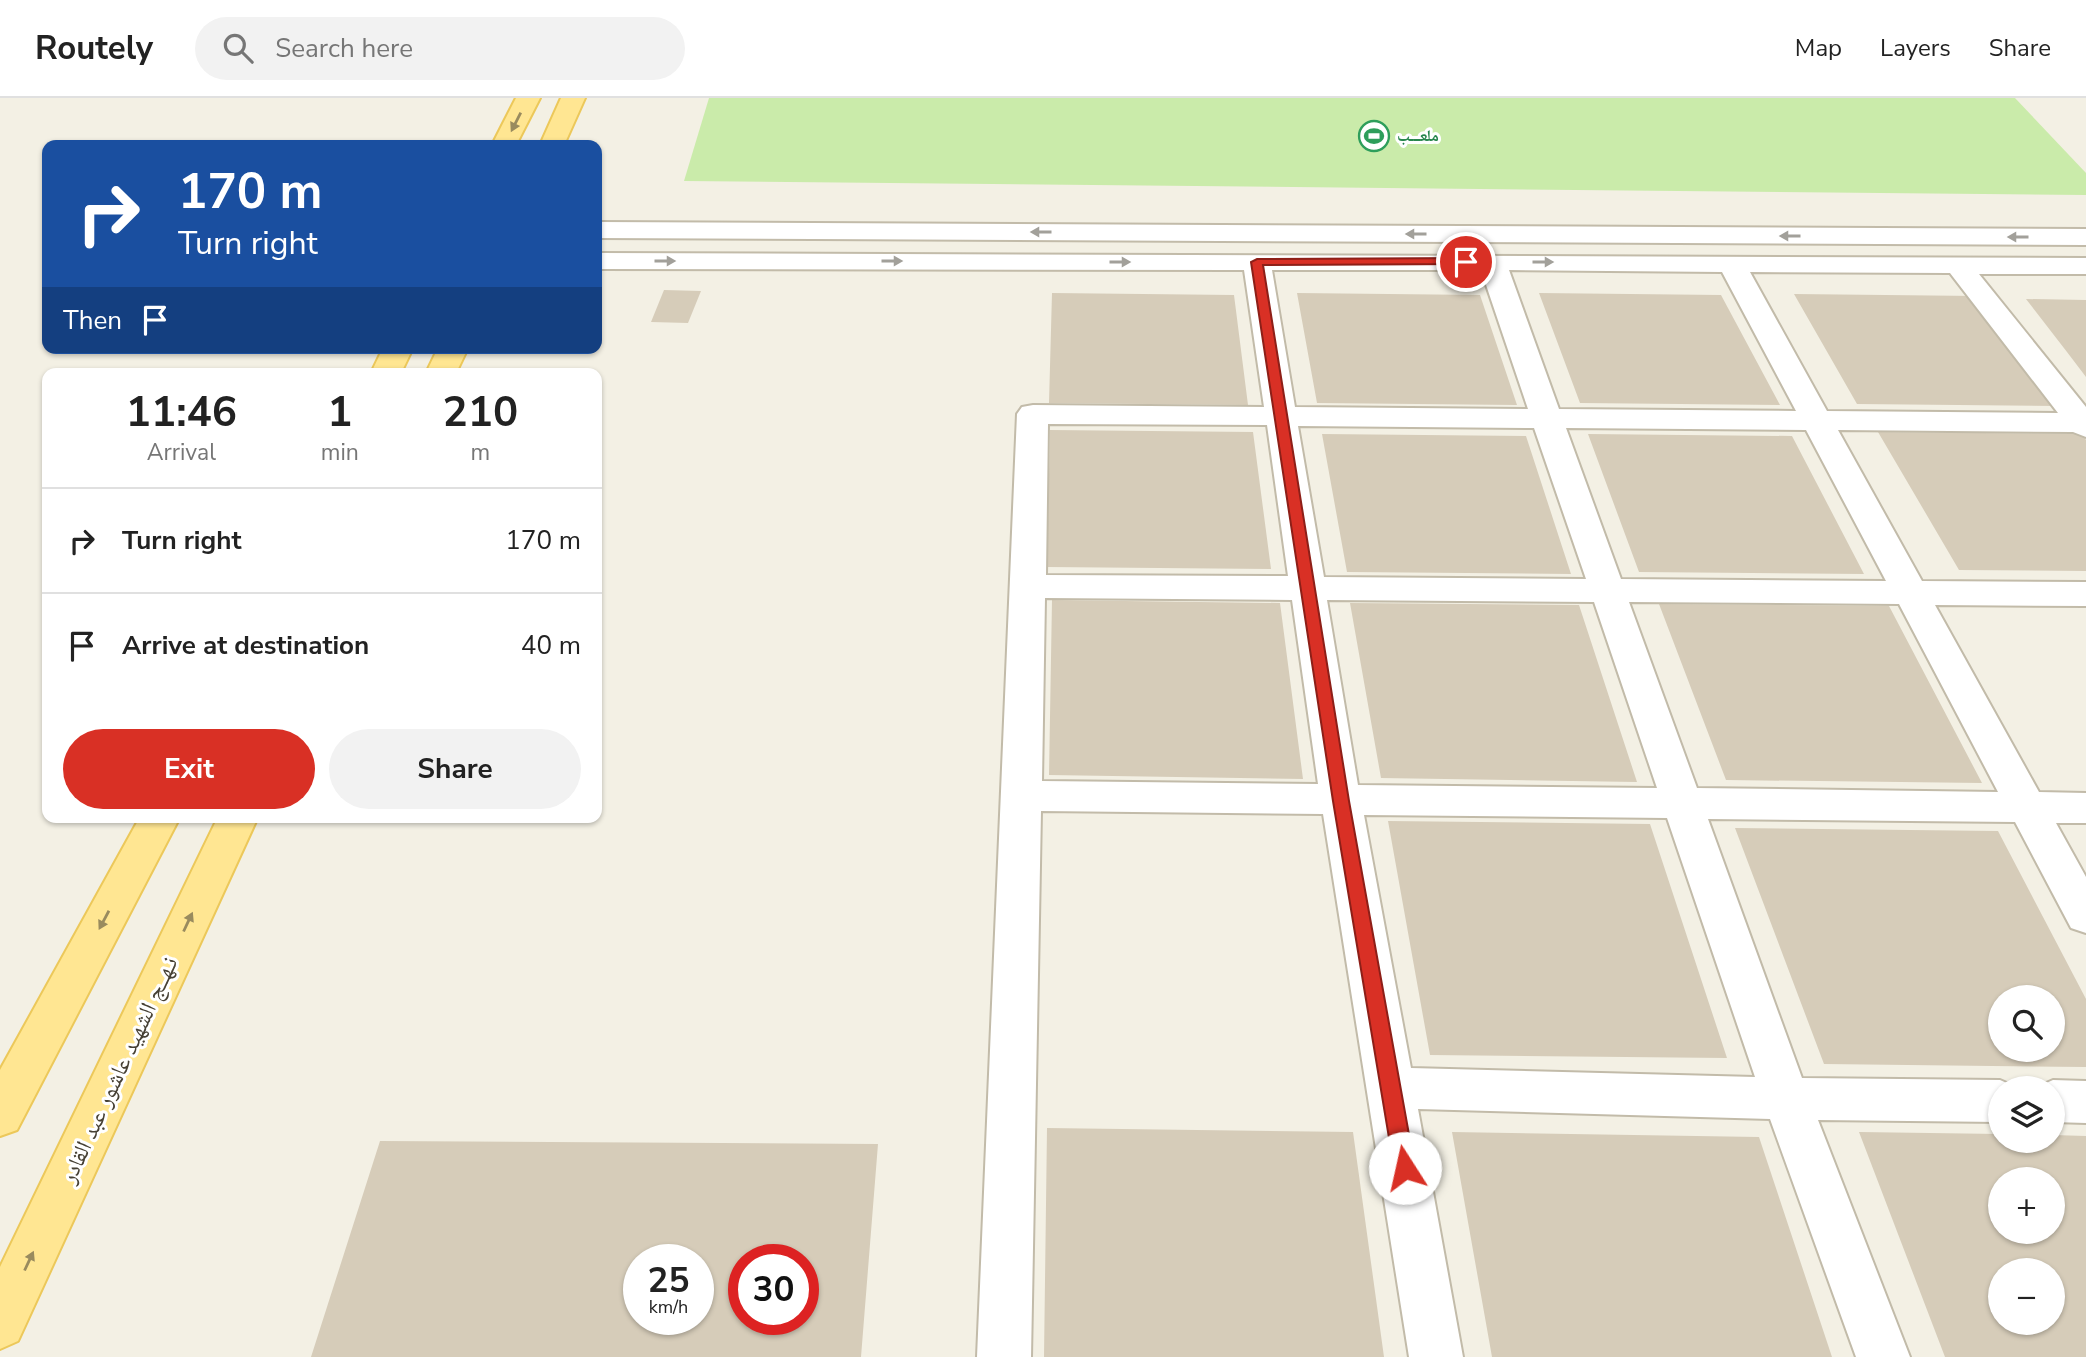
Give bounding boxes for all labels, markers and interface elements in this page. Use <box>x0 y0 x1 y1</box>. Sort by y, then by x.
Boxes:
search box <box>195 17 685 80</box>
text: Routely <box>35 26 153 71</box>
icon: search <box>219 29 257 67</box>
text: Search here <box>275 31 413 66</box>
text: Map <box>1795 32 1842 64</box>
text: Layers <box>1880 32 1951 64</box>
text: Share <box>1989 32 2051 64</box>
one-way arrow <box>511 112 522 132</box>
sports icon: ملعـــب <box>1357 119 1391 153</box>
place label: ملعـــب <box>1397 125 1439 147</box>
text: 170 m <box>178 158 322 225</box>
icon: right <box>63 168 154 259</box>
text: Turn right <box>178 222 318 265</box>
one-way arrow <box>1030 226 1052 238</box>
one-way arrow <box>1405 228 1427 240</box>
one-way arrow <box>1779 230 1801 241</box>
one-way arrow <box>2007 231 2029 242</box>
pin <box>1436 232 1496 292</box>
icon: arrive <box>1447 243 1485 281</box>
one-way arrow <box>654 255 676 267</box>
one-way arrow <box>882 255 904 267</box>
one-way arrow <box>1109 256 1131 268</box>
one-way arrow <box>1533 256 1555 268</box>
icon: arrive <box>136 301 174 339</box>
text: Then <box>63 303 122 338</box>
text: 11:46 <box>126 384 237 441</box>
text: 1 <box>327 384 352 441</box>
text: 210 <box>443 384 518 441</box>
text: Arrival <box>147 437 216 468</box>
text: min <box>321 437 359 468</box>
text: m <box>471 437 490 468</box>
icon: right <box>63 522 101 560</box>
text: Turn right <box>122 523 241 558</box>
text: 170 m <box>505 523 581 558</box>
icon: arrive <box>63 627 101 665</box>
text: Arrive at destination <box>122 628 369 663</box>
text: 40 m <box>521 628 581 663</box>
button: Exit <box>63 729 315 809</box>
button: Share <box>329 729 581 809</box>
one-way arrow <box>98 911 110 930</box>
one-way arrow <box>183 912 194 932</box>
street label: نـهــج الشهيد عاشور عبد القادر <box>52 952 185 1189</box>
map controls <box>1988 985 2065 1335</box>
button: search <box>1988 985 2065 1062</box>
button: layers <box>1988 1076 2065 1153</box>
position arrow <box>1368 1131 1442 1205</box>
button: + <box>1988 1167 2065 1244</box>
speed limit sign: 30 <box>728 1244 819 1335</box>
one-way arrow <box>23 1251 35 1271</box>
text: 25 <box>647 1257 690 1304</box>
button: − <box>1988 1258 2065 1335</box>
text: km/h <box>649 1295 688 1319</box>

